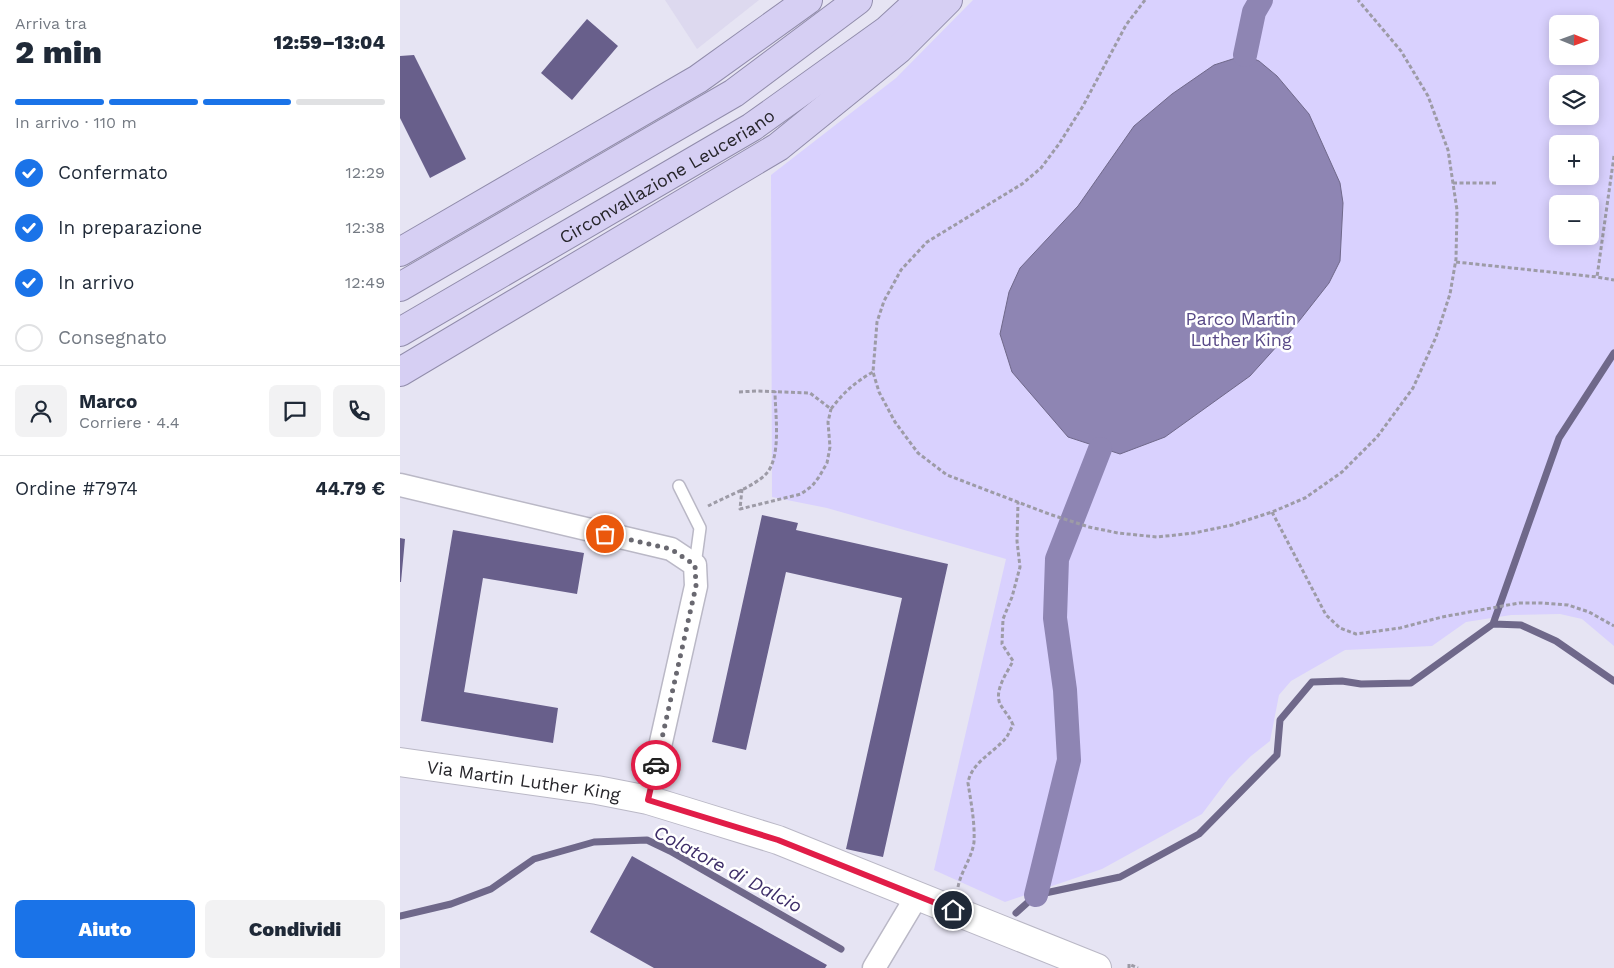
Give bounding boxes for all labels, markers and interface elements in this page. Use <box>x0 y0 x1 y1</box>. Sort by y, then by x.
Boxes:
text: Arriva tra <box>15 14 87 33</box>
north arrow <box>1549 15 1599 65</box>
map controls <box>1549 15 1599 245</box>
text: 12:59–13:04 <box>274 31 385 54</box>
text: 2 min <box>15 33 102 71</box>
button: layers <box>1549 75 1599 125</box>
street label: Circonvallazione Leuceriano <box>555 104 778 248</box>
text: In arrivo · 110 m <box>15 113 137 132</box>
button: + <box>1549 135 1599 185</box>
icon: check <box>15 159 43 187</box>
text: Confermato <box>58 161 168 184</box>
text: 12:29 <box>345 163 385 182</box>
button: − <box>1549 195 1599 245</box>
icon: check <box>15 214 43 242</box>
text: In preparazione <box>58 216 202 239</box>
text: 12:38 <box>346 218 385 237</box>
icon: check <box>15 269 43 297</box>
text: In arrivo <box>58 271 134 294</box>
text: 12:49 <box>345 273 385 292</box>
park label: Parco Martin Luther King <box>1186 308 1296 350</box>
text: Consegnato <box>58 326 167 349</box>
button: person <box>15 385 67 437</box>
button: chat <box>269 385 321 437</box>
button: phone <box>333 385 385 437</box>
text: Marco <box>79 390 137 413</box>
text: Corriere · 4.4 <box>79 413 180 432</box>
text: Ordine #7974 <box>15 477 138 500</box>
text: 44.79 € <box>315 477 385 500</box>
pin <box>584 513 626 555</box>
icon: bag <box>591 520 619 548</box>
courier <box>631 740 681 790</box>
icon: car <box>642 751 670 779</box>
street label: Via Martin Luther King <box>425 755 623 805</box>
water label: Colatore di Dalcio <box>650 820 806 918</box>
pin <box>932 889 974 931</box>
icon: home <box>939 896 967 924</box>
button: Aiuto <box>15 900 195 958</box>
button: Condividi <box>205 900 385 958</box>

